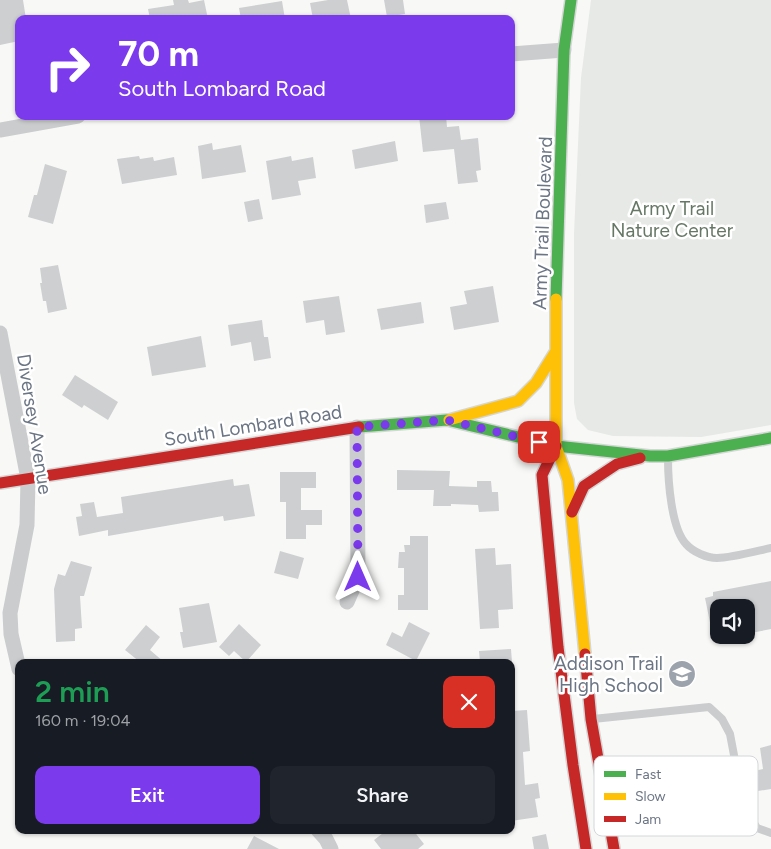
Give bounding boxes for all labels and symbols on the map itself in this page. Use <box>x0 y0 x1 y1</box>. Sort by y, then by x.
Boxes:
street label: Army Trail Boulevard <box>528 136 557 310</box>
park label: Army Trail Nature Center <box>611 197 734 242</box>
street label: Diversey Avenue <box>12 352 57 496</box>
street label: South Lombard Road <box>163 400 344 451</box>
pin <box>518 421 560 463</box>
position arrow <box>331 550 383 602</box>
place label: Addison Trail High School <box>554 652 663 697</box>
school or university icon: Addison Trail High School <box>667 659 697 689</box>
legend <box>594 756 758 836</box>
text: Fast <box>635 766 661 783</box>
text: Slow <box>635 788 666 805</box>
text: Jam <box>635 811 661 828</box>

